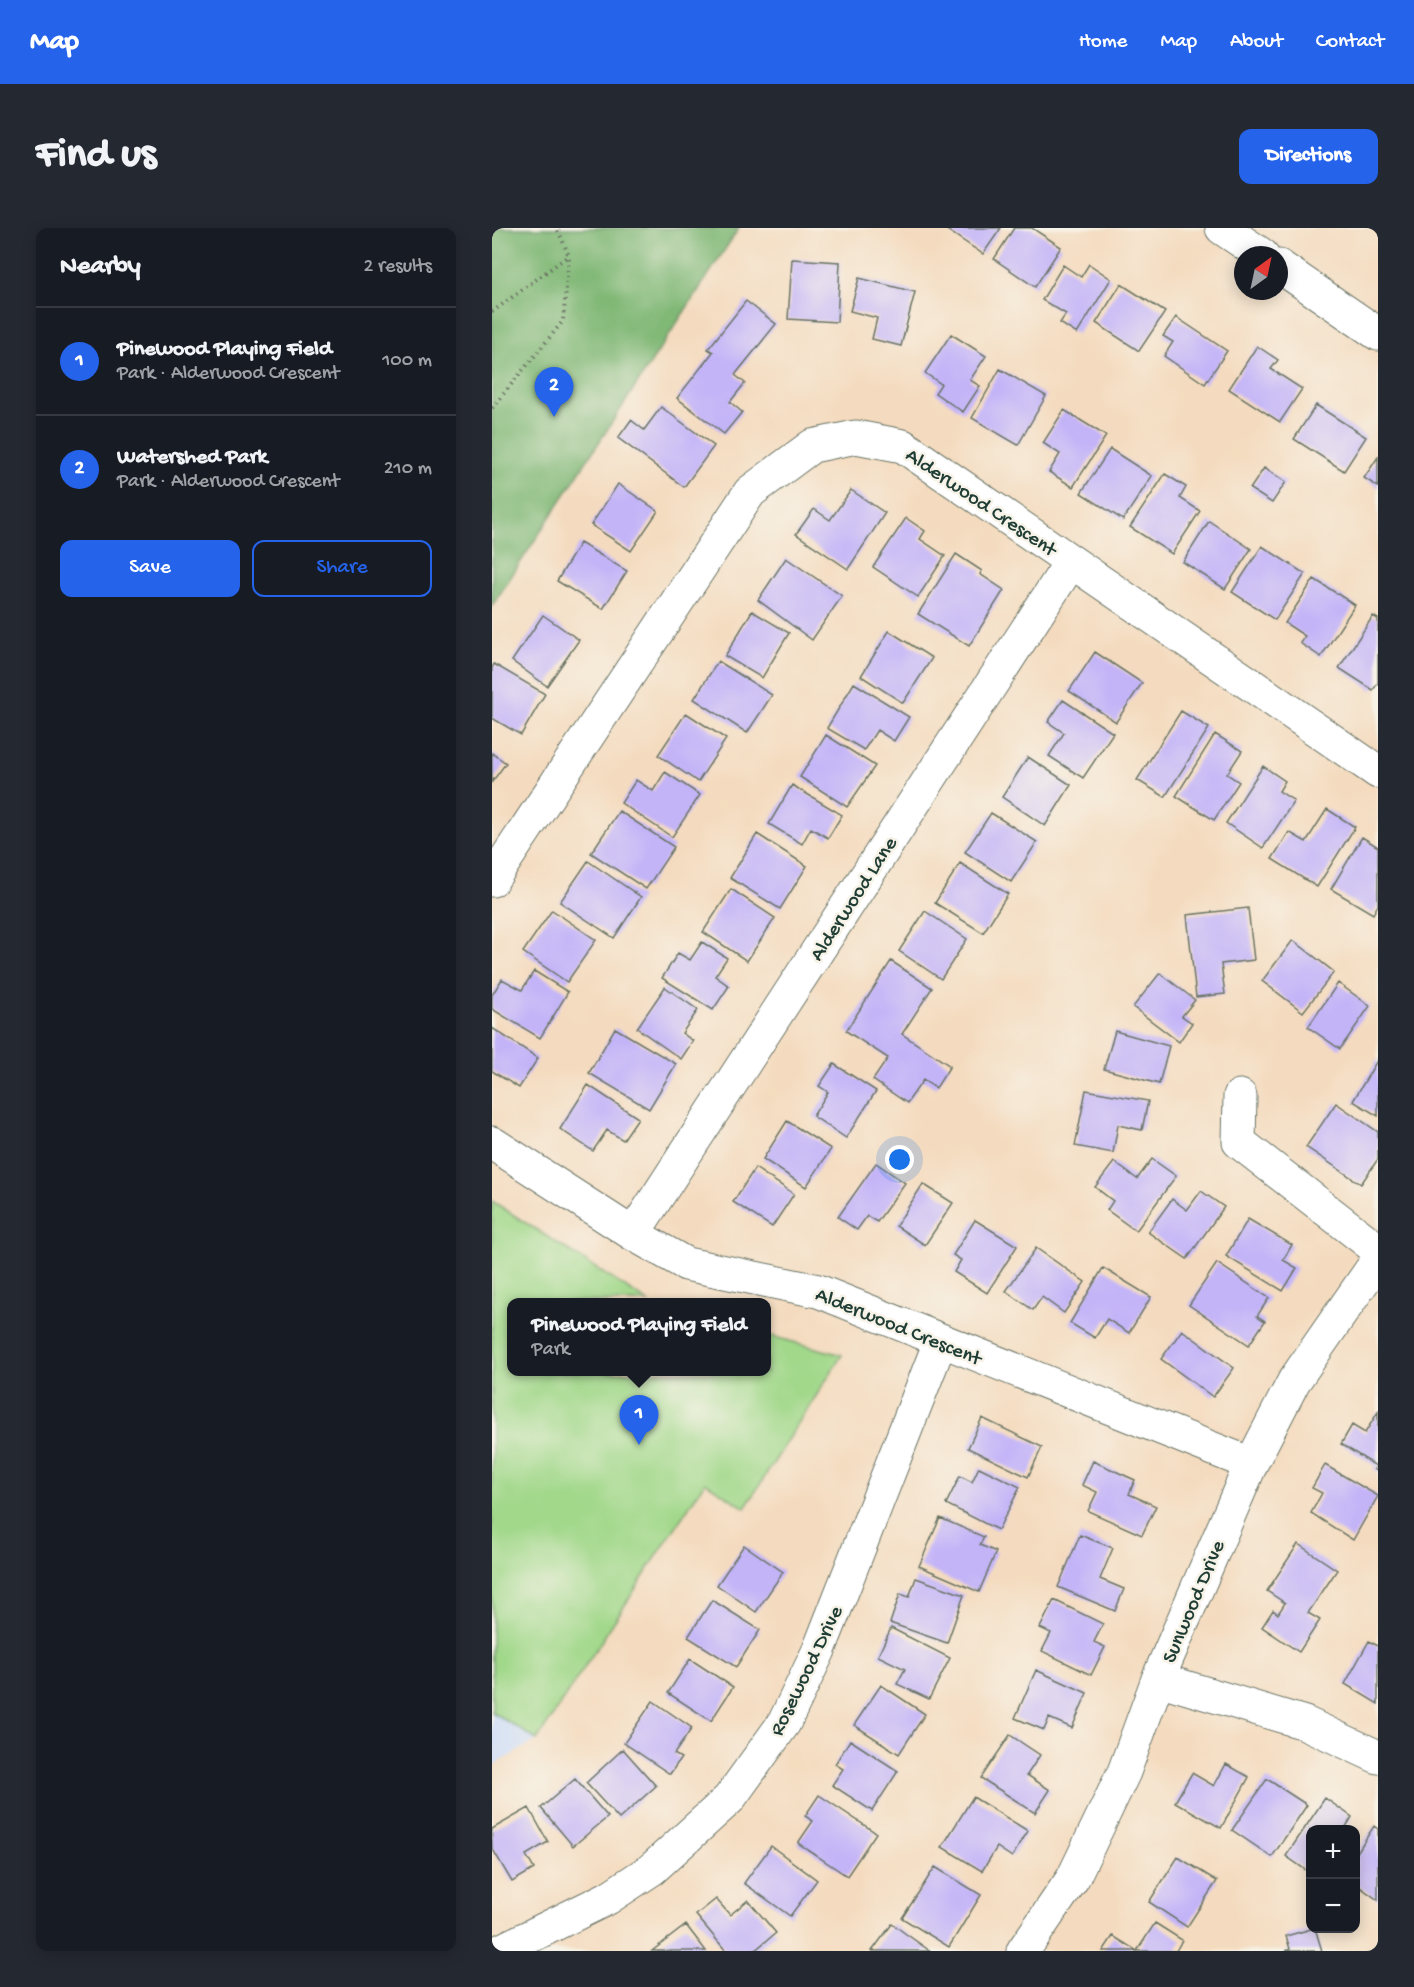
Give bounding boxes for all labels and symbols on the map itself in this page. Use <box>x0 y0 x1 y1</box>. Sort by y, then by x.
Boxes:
north arrow <box>1234 246 1288 300</box>
pin: 2 <box>534 368 574 417</box>
street label: Alderwood Crescent <box>900 444 1062 565</box>
street label: Alderwood Lane <box>805 832 905 967</box>
your location <box>885 1145 914 1174</box>
street label: Alderwood Crescent <box>811 1284 987 1374</box>
pin: 1 <box>620 1396 658 1445</box>
street label: Sunwood Drive <box>1158 1536 1233 1667</box>
street label: Rosewood Drive <box>766 1601 851 1741</box>

